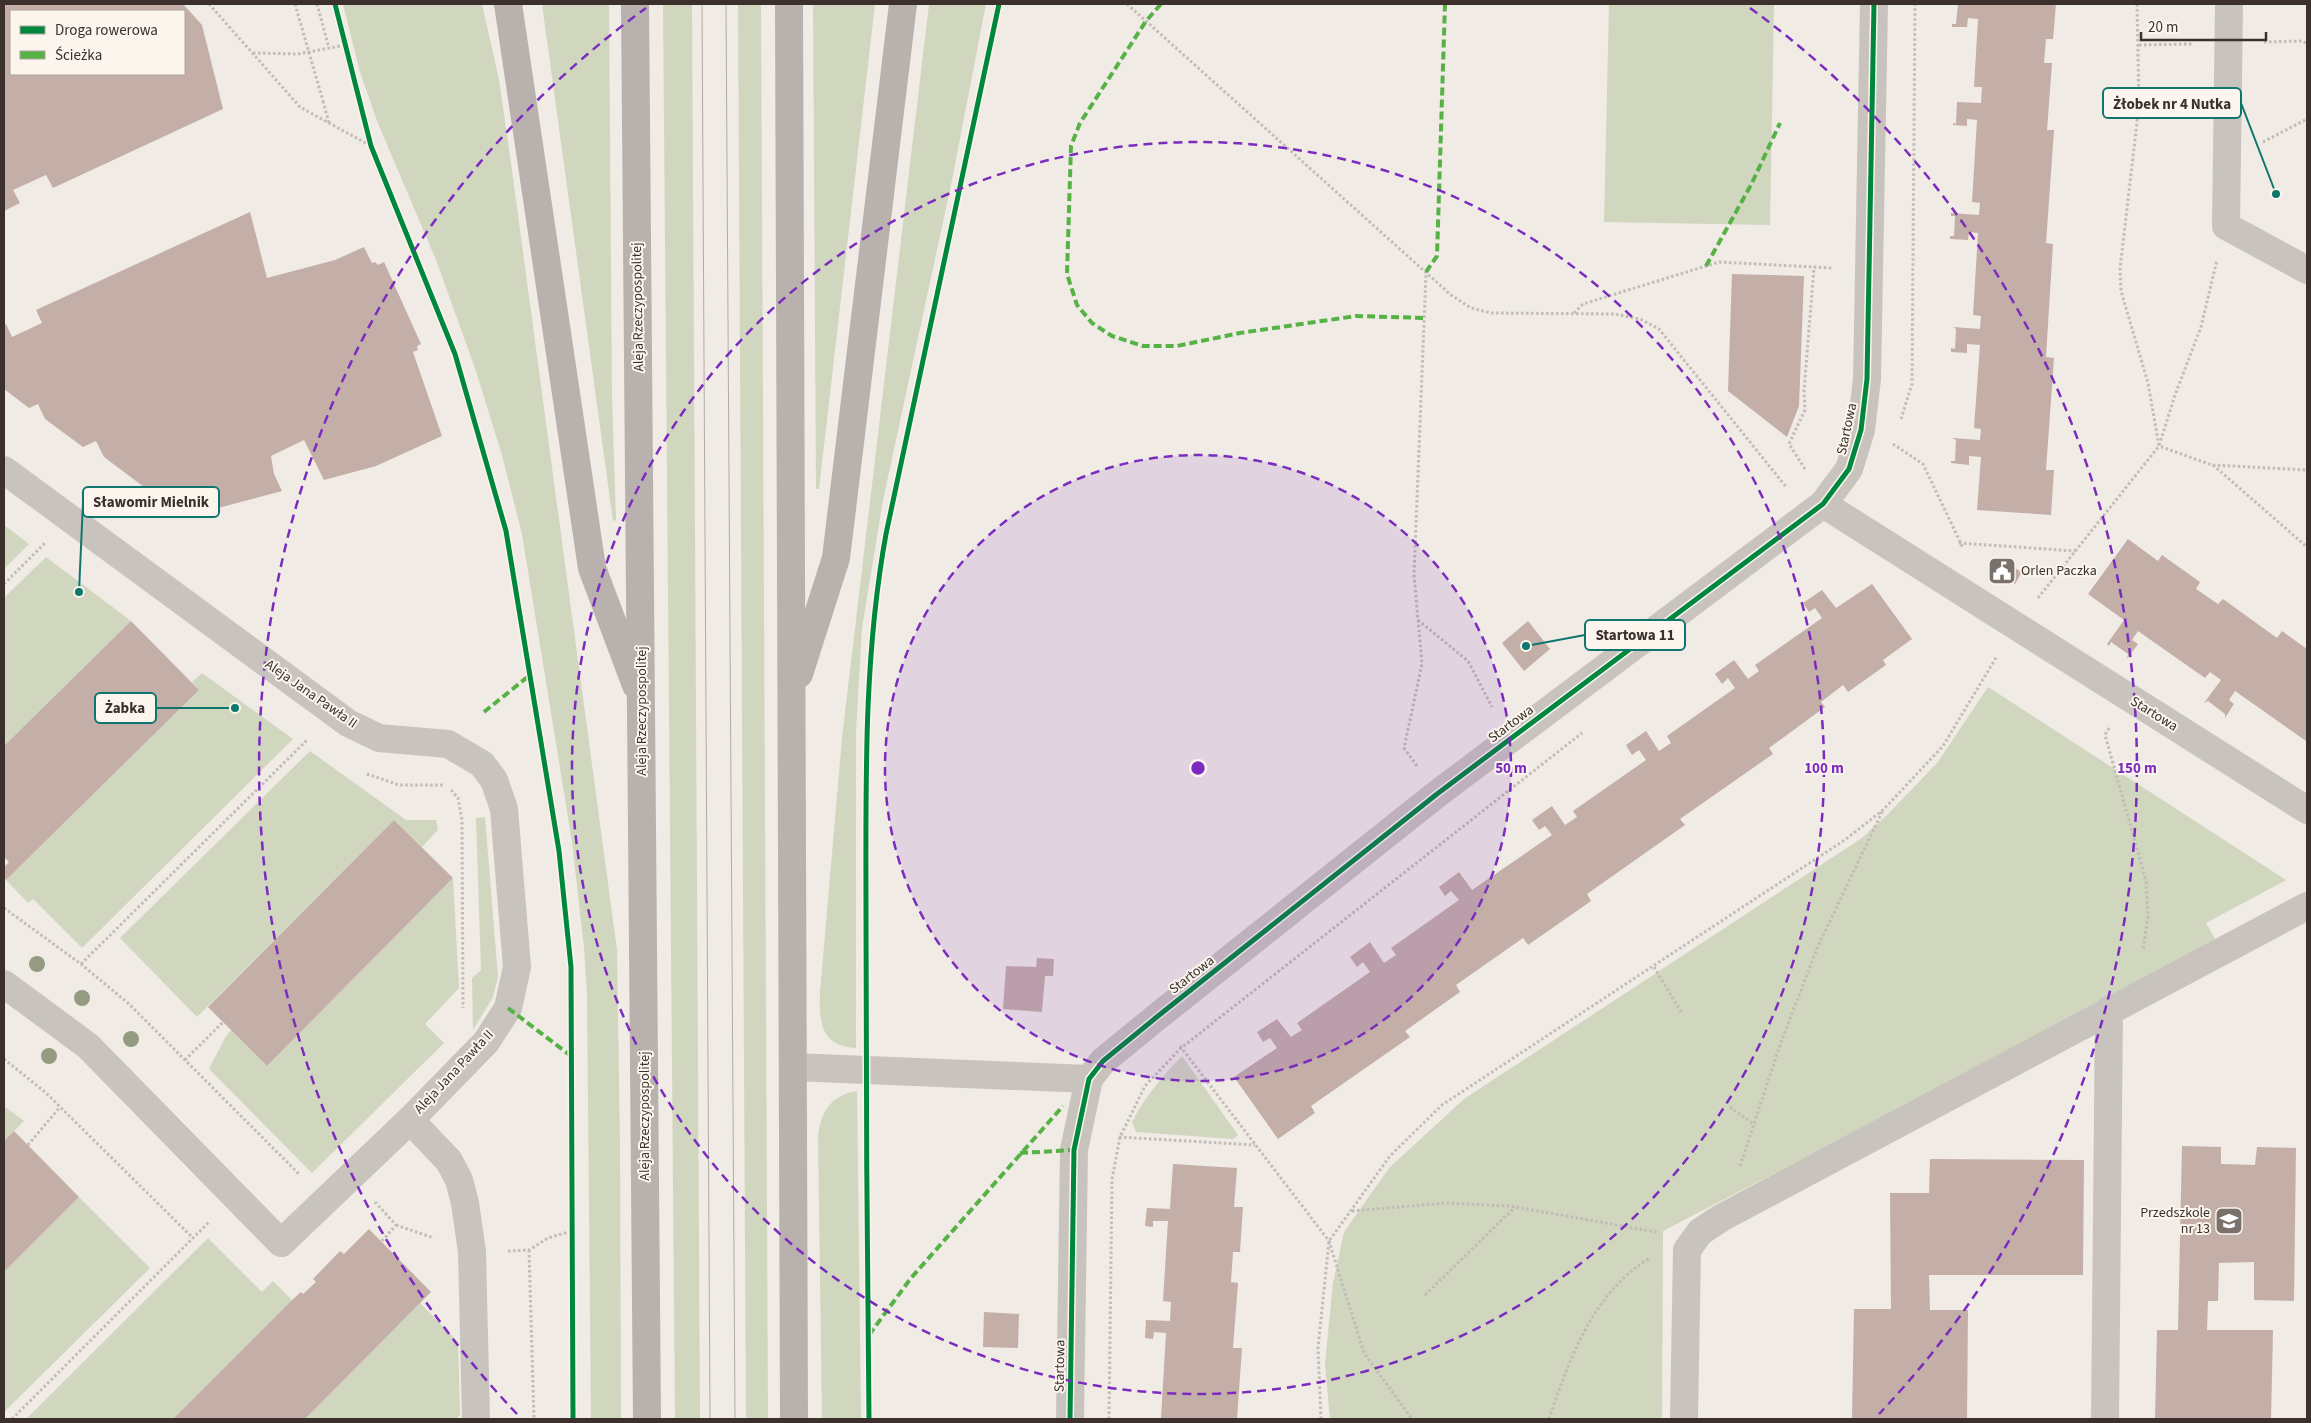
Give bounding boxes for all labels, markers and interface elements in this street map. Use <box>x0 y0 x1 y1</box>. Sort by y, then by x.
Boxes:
legend <box>10 10 185 75</box>
scale bar <box>2141 10 2266 42</box>
text: 20 m <box>2148 17 2178 38</box>
text: Droga rowerowa <box>55 20 158 41</box>
text: Ścieżka <box>55 45 102 66</box>
callout: Żłobek nr 4 Nutka <box>2103 88 2241 118</box>
text: Żłobek nr 4 Nutka <box>2113 94 2231 115</box>
street label: Aleja Rzeczypospolitej <box>627 242 649 372</box>
street label: Startowa <box>1832 401 1862 457</box>
callout: Sławomir Mielnik <box>83 487 219 517</box>
text: Sławomir Mielnik <box>93 492 210 513</box>
public building icon: Orlen Paczka <box>1987 556 2017 586</box>
place label: Orlen Paczka <box>2021 561 2097 581</box>
callout: Startowa 11 <box>1585 620 1685 650</box>
text: Startowa 11 <box>1595 625 1675 646</box>
street label: Aleja Rzeczypospolitej <box>632 646 652 776</box>
street label: Aleja Jana Pawła II <box>261 655 361 733</box>
street label: Startowa <box>2126 692 2182 736</box>
callout: Żabka <box>95 693 156 723</box>
text: Żabka <box>105 698 145 719</box>
street label: Startowa <box>1484 700 1538 748</box>
text: 50 m <box>1495 758 1527 779</box>
text: 100 m <box>1804 758 1844 779</box>
text: 150 m <box>2117 758 2157 779</box>
centre of rings <box>1189 759 1207 777</box>
street label: Startowa <box>1165 951 1219 999</box>
street label: Aleja Jana Pawła II <box>410 1025 498 1119</box>
street label: Aleja Rzeczypospolitej <box>635 1051 655 1181</box>
place label: Przedszkole nr 13 <box>2140 1203 2210 1239</box>
school or university icon: Przedszkole nr 13 <box>2214 1206 2244 1236</box>
street label: Startowa <box>1050 1340 1070 1392</box>

